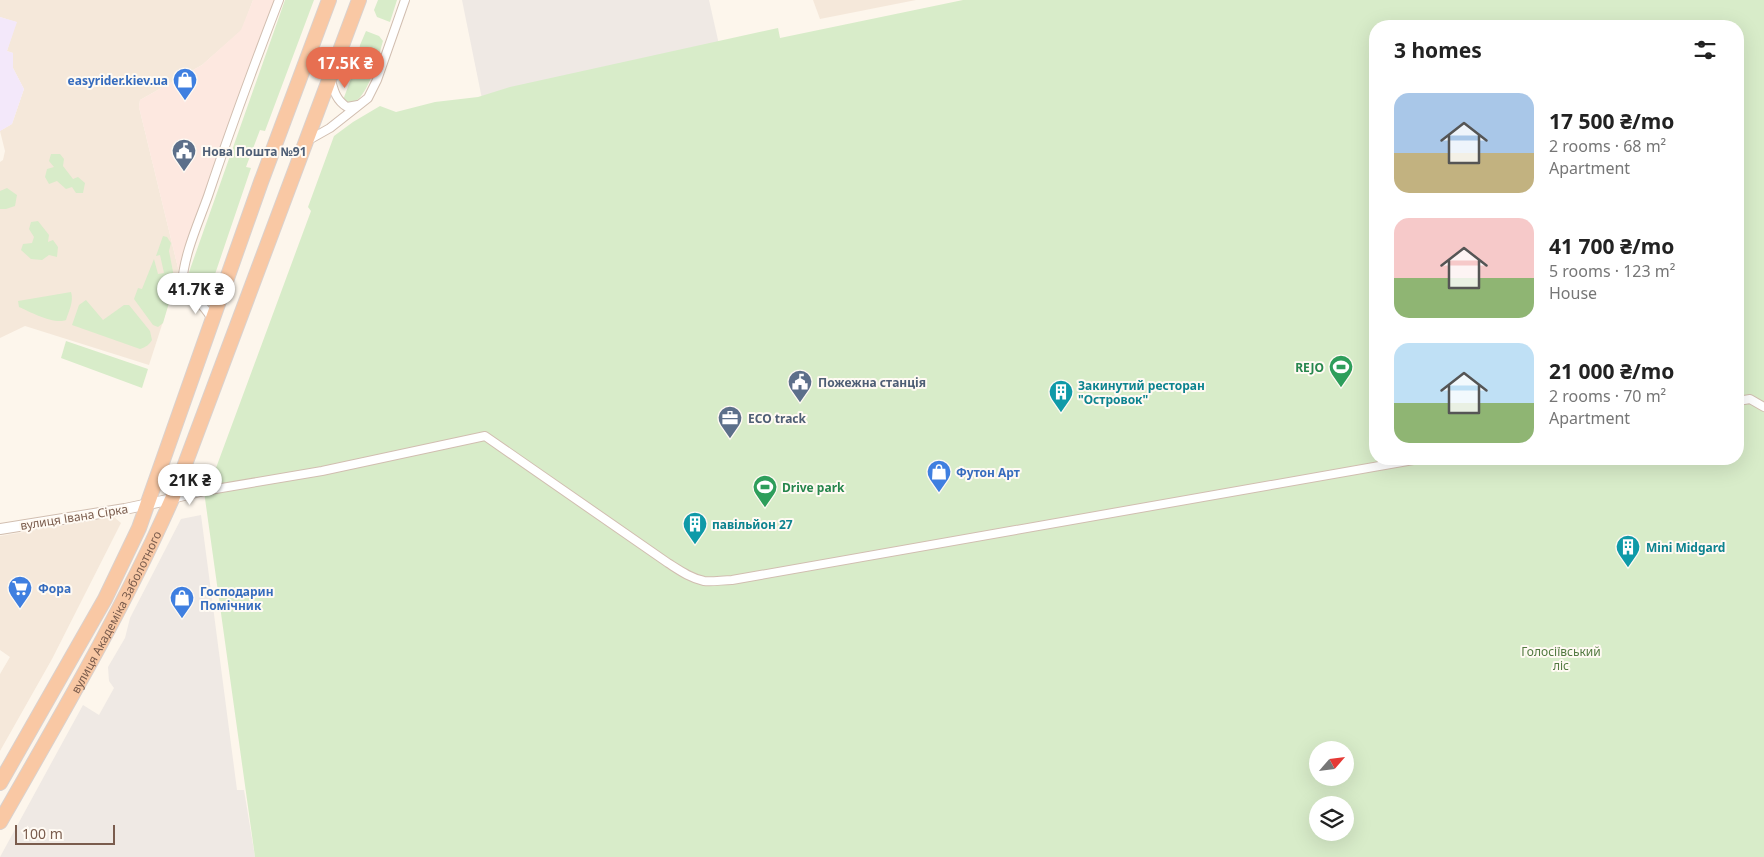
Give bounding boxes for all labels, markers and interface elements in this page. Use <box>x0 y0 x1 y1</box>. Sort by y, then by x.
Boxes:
text: 3 homes <box>1394 36 1482 64</box>
icon: filters <box>1691 36 1719 64</box>
pin: 17.5K ₴ <box>299 46 391 89</box>
text: 17.5K ₴ <box>317 52 373 74</box>
shop icon: easyrider.kiev.ua <box>172 67 198 101</box>
place label: easyrider.kiev.ua <box>68 72 168 89</box>
text: 17 500 ₴/mo <box>1549 107 1674 135</box>
icon: home <box>1434 113 1494 173</box>
text: 2 rooms · 68 m² <box>1549 135 1666 157</box>
public building icon: Нова Пошта №91 <box>171 138 197 172</box>
place label: Нова Пошта №91 <box>202 143 307 160</box>
text: Apartment <box>1549 157 1630 179</box>
text: 41 700 ₴/mo <box>1549 232 1674 260</box>
icon: home <box>1434 238 1494 298</box>
text: 5 rooms · 123 m² <box>1549 260 1675 282</box>
pin: 41.7K ₴ <box>150 272 242 315</box>
text: 41.7K ₴ <box>168 278 224 300</box>
text: House <box>1549 282 1597 304</box>
sports icon: REJO <box>1328 354 1354 388</box>
text: 21 000 ₴/mo <box>1549 357 1674 385</box>
place label: REJO <box>1295 359 1324 376</box>
icon: home <box>1434 363 1494 423</box>
public building icon: Пожежна станція <box>787 369 813 403</box>
place label: Пожежна станція <box>818 374 926 391</box>
place label: Закинутий ресторан "Островок" <box>1078 377 1205 408</box>
building icon: Закинутий ресторан "Островок" <box>1048 379 1074 413</box>
text: 2 rooms · 70 m² <box>1549 385 1666 407</box>
office icon: ECO track <box>717 405 743 439</box>
text: Apartment <box>1549 407 1630 429</box>
place label: ECO track <box>748 410 807 427</box>
shop icon: Футон Арт <box>926 459 952 493</box>
pin: 21K ₴ <box>155 464 225 506</box>
place label: Футон Арт <box>956 464 1020 481</box>
text: 21K ₴ <box>169 469 211 491</box>
sports icon: Drive park <box>752 474 778 508</box>
place label: Drive park <box>782 479 845 496</box>
street label: вулиця Івана Сірка <box>19 500 129 534</box>
building icon: павільйон 27 <box>682 511 708 545</box>
place label: павільйон 27 <box>712 516 793 533</box>
street label: вулиця Академіка Заболотного <box>66 528 165 696</box>
building icon: Mini Midgard <box>1615 534 1641 568</box>
place label: Mini Midgard <box>1646 539 1725 556</box>
supermarket icon: Фора <box>7 575 33 609</box>
place label: Фора <box>38 580 71 597</box>
place label: Господарин Помічник <box>200 583 274 614</box>
shop icon: Господарин Помічник <box>169 585 195 619</box>
park label: Голосіївський ліс <box>1521 643 1601 674</box>
north arrow <box>1309 741 1354 786</box>
map controls <box>1309 741 1354 841</box>
button: layers <box>1309 796 1354 841</box>
scale bar <box>15 822 115 845</box>
text: 100 m <box>22 824 63 843</box>

